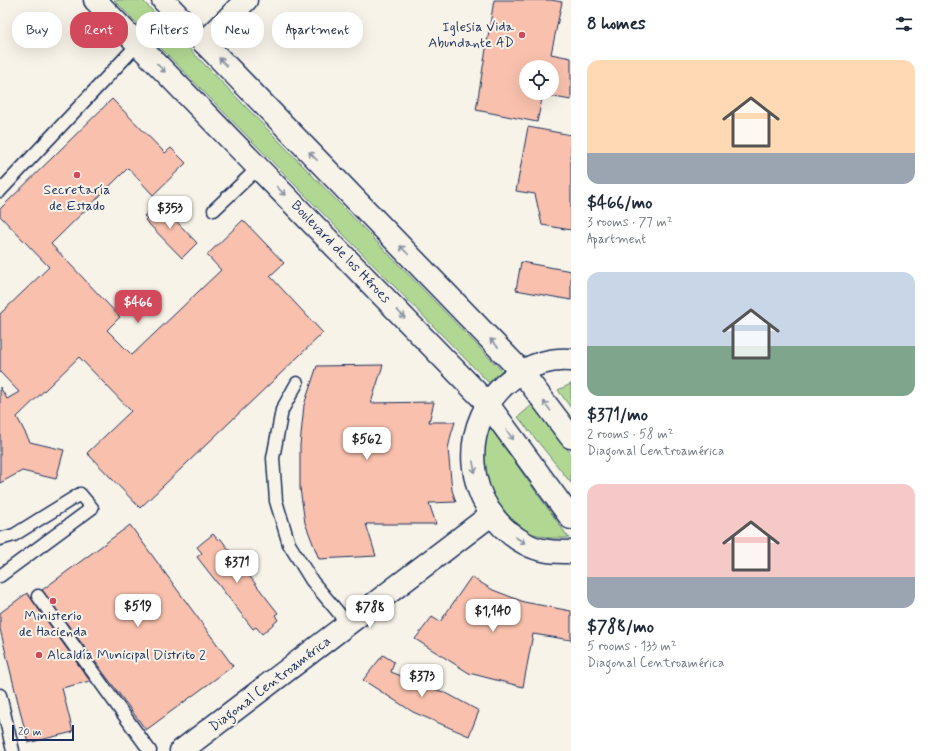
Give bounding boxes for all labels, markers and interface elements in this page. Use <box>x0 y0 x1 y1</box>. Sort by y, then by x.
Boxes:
chip: Buy <box>12 12 62 48</box>
chip: Rent <box>70 12 128 48</box>
chip: Filters <box>136 12 203 48</box>
chip: New <box>211 12 264 48</box>
chip: Apartment <box>272 12 363 48</box>
text: 8 homes <box>587 13 646 35</box>
icon: filters <box>893 13 915 35</box>
place label: Iglesia Vida Abundante AD <box>428 18 515 52</box>
marker: Iglesia Vida Abundante AD <box>517 30 527 40</box>
one-way arrow <box>218 57 228 67</box>
map controls <box>519 60 559 100</box>
button: locate <box>519 60 559 100</box>
one-way arrow <box>156 63 166 73</box>
icon: home <box>715 86 787 158</box>
one-way arrow <box>309 151 318 161</box>
marker: Secretaría de Estado <box>72 170 82 180</box>
place label: Secretaría de Estado <box>43 181 111 215</box>
one-way arrow <box>276 186 286 196</box>
text: $466/mo <box>587 192 653 214</box>
pin: $353 <box>146 196 194 230</box>
street label: Boulevard de los Héroes <box>287 197 395 307</box>
text: $353 <box>157 200 183 217</box>
text: 3 rooms · 77 m² <box>587 214 673 231</box>
text: Apartment <box>587 231 646 248</box>
one-way arrow <box>399 245 409 255</box>
pin: $466 <box>114 290 162 324</box>
text: $466 <box>124 294 152 311</box>
icon: home <box>715 298 787 370</box>
one-way arrow <box>396 309 406 319</box>
one-way arrow <box>489 338 499 348</box>
one-way arrow <box>543 400 552 411</box>
text: $371/mo <box>587 404 648 426</box>
text: 2 rooms · 58 m² <box>587 426 674 443</box>
pin: $562 <box>343 427 391 461</box>
one-way arrow <box>506 429 514 440</box>
text: $562 <box>352 431 382 448</box>
text: Diagonal Centroamérica <box>587 443 724 460</box>
one-way arrow <box>470 461 478 474</box>
icon: home <box>715 510 787 582</box>
one-way arrow <box>515 536 526 545</box>
pin: $371 <box>213 550 261 584</box>
text: $371 <box>224 554 250 571</box>
pin: $519 <box>114 594 162 628</box>
pin: $788 <box>346 595 394 629</box>
marker: Ministerio de Hacienda <box>48 596 58 606</box>
text: $519 <box>124 598 152 615</box>
text: $788 <box>355 599 385 616</box>
pin: $1,140 <box>460 599 526 633</box>
text: $1,140 <box>475 603 511 620</box>
place label: Ministerio de Hacienda <box>19 607 87 641</box>
text: $788/mo <box>587 616 654 638</box>
street label: Diagonal Centroamérica <box>206 632 336 737</box>
text: 5 rooms · 133 m² <box>587 638 677 655</box>
place label: Alcaldía Municipal Distrito 2 <box>47 646 206 664</box>
marker: Alcaldía Municipal Distrito 2 <box>34 650 44 660</box>
text: Diagonal Centroamérica <box>587 655 724 672</box>
pin: $373 <box>398 664 446 698</box>
text: $373 <box>409 668 435 685</box>
scale bar <box>12 723 74 742</box>
text: 20 m <box>18 725 41 739</box>

